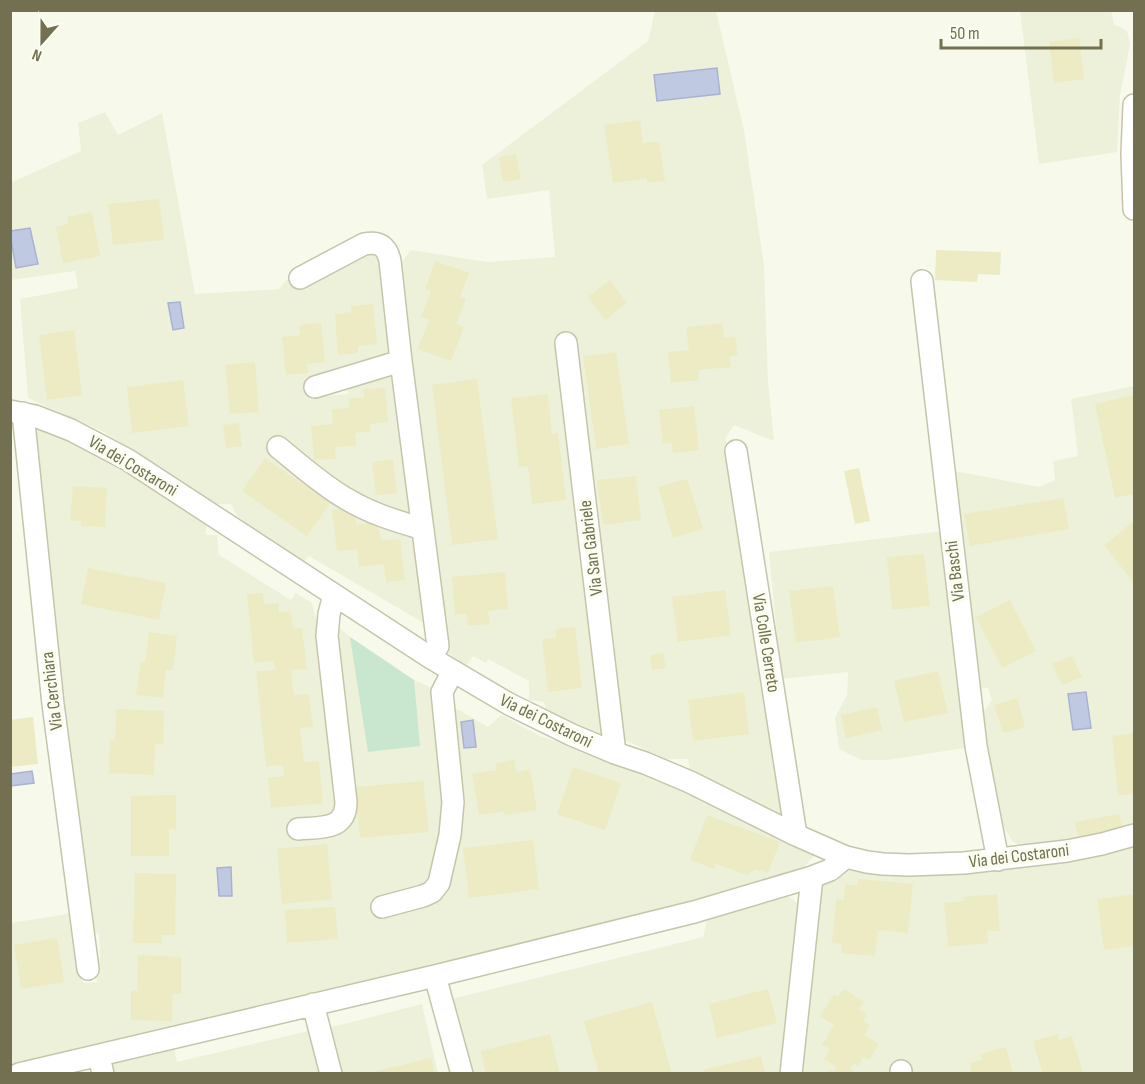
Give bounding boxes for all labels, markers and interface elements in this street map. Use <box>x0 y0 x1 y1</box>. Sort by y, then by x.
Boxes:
north arrow <box>12 12 72 72</box>
scale bar <box>941 12 1102 50</box>
text: 50 m <box>950 23 980 44</box>
text: N <box>30 44 45 65</box>
street label: Via dei Costaroni <box>85 431 181 501</box>
street label: Via San Gabriele <box>575 499 607 597</box>
street label: Via Baschi <box>941 539 969 603</box>
street label: Via Colle Cerreto <box>748 592 784 694</box>
street label: Via Cerchiara <box>37 650 67 731</box>
street label: Via dei Costaroni <box>496 690 596 752</box>
street label: Via dei Costaroni <box>968 839 1070 873</box>

